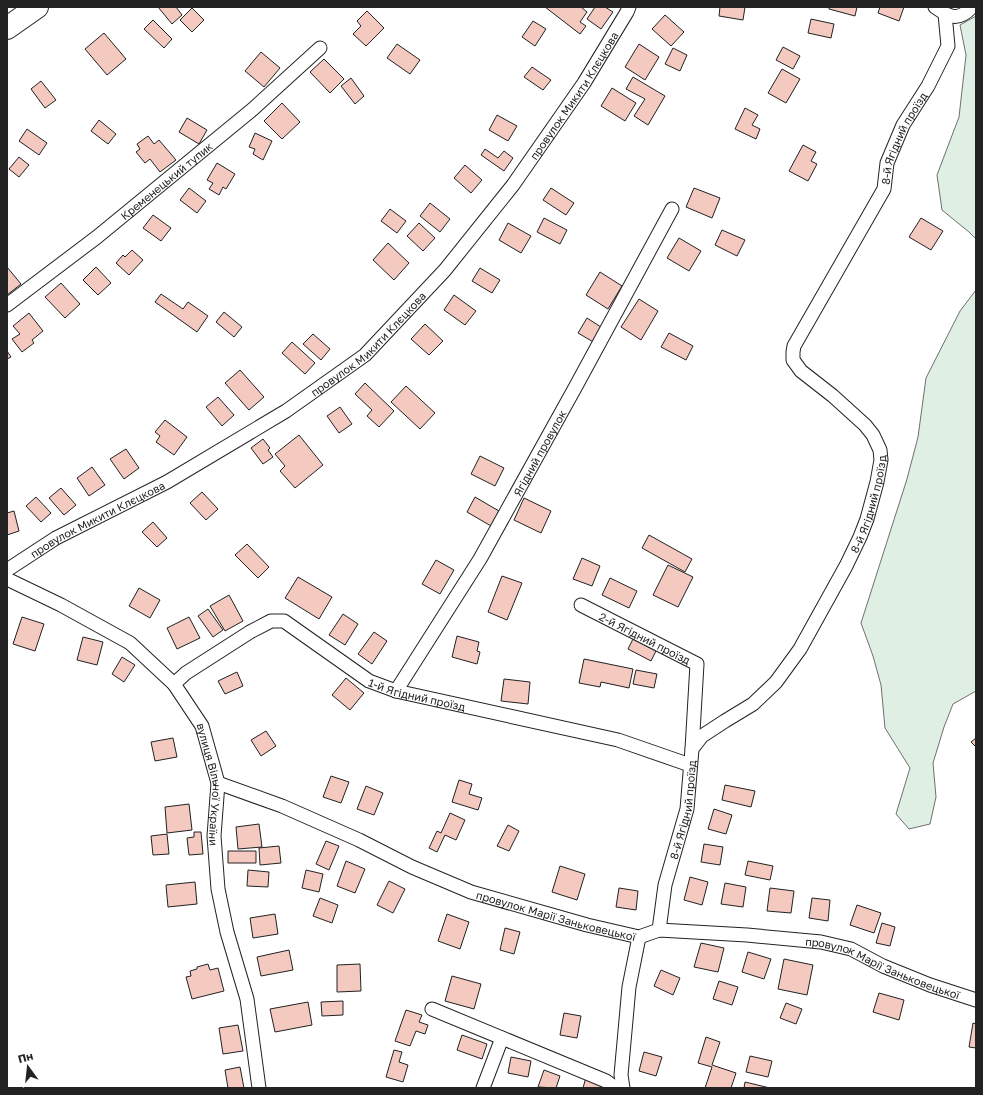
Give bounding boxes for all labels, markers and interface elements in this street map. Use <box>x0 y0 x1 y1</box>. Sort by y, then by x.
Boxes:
street label: провулок Микити Клєцкова <box>526 29 620 162</box>
street label: 8-й Ягідний проїзд <box>878 89 929 185</box>
street label: Кременецький тупик <box>117 139 215 222</box>
street label: провулок Микити Клєцкова <box>308 289 428 398</box>
street label: Ягідний провулок <box>510 407 568 498</box>
street label: 8-й Ягідний проїзд <box>847 455 888 555</box>
street label: провулок Микити Клєцкова <box>28 478 167 560</box>
street label: 2-й Ягідний проїзд <box>597 609 693 666</box>
street label: 1-й Ягідний проїзд <box>367 675 467 713</box>
street label: вулиця Вільної України <box>195 721 225 846</box>
street label: 8-й Ягідний проїзд <box>666 759 698 861</box>
street label: провулок Марії Заньковецької <box>475 887 638 943</box>
street label: провулок Марії Заньковецької <box>805 934 963 1001</box>
north arrow <box>8 1047 48 1087</box>
text: Пн <box>16 1049 34 1065</box>

